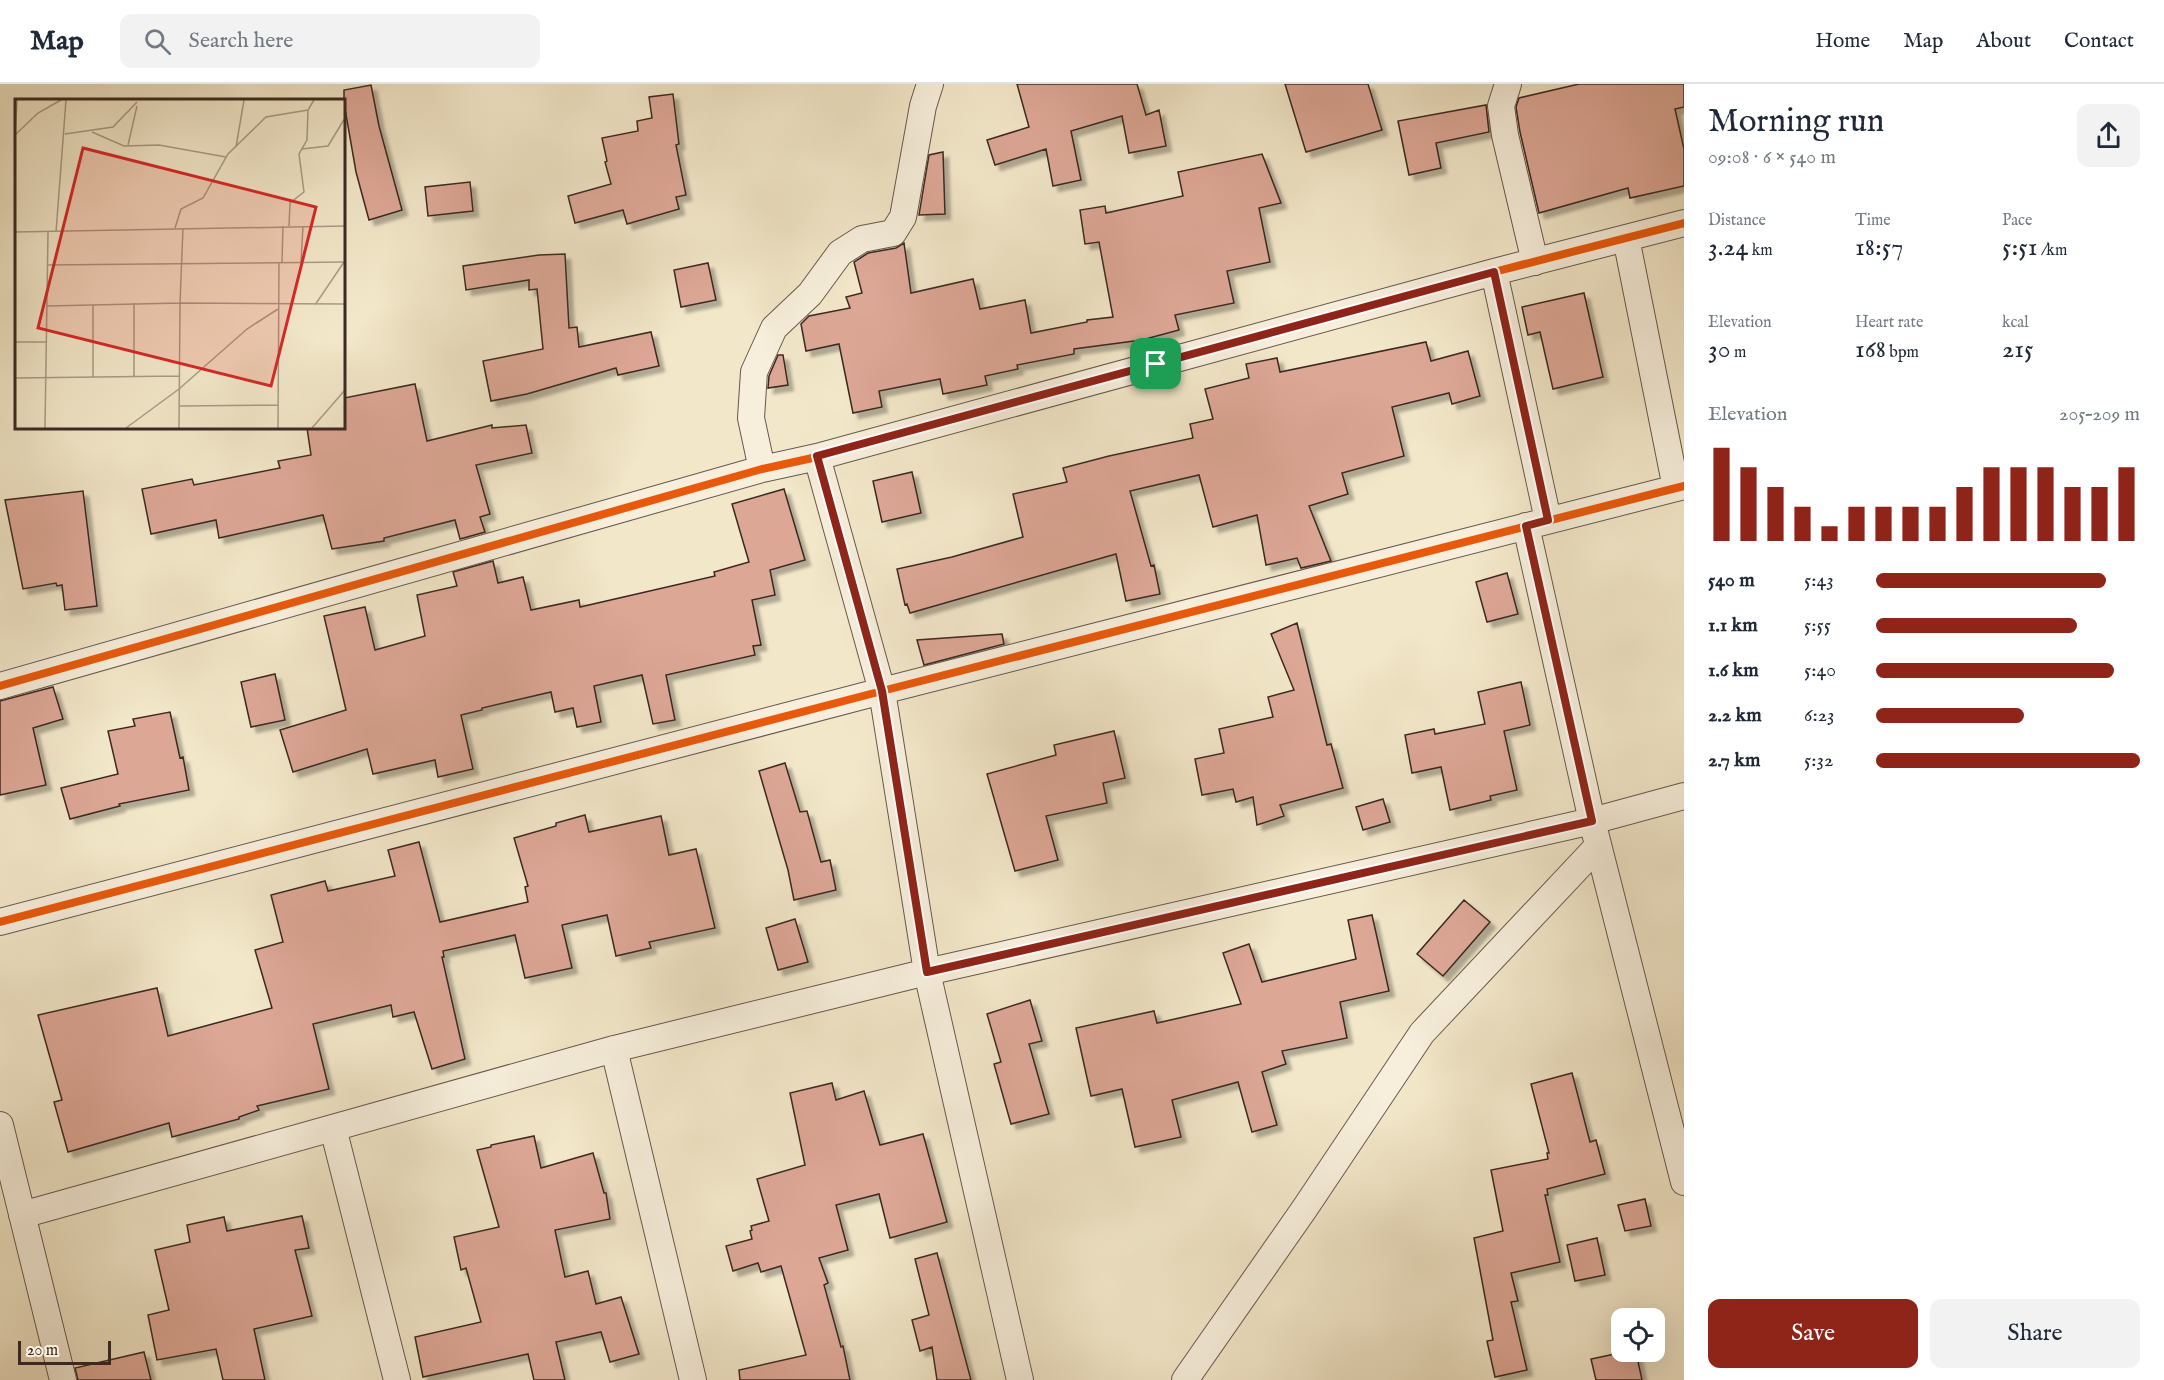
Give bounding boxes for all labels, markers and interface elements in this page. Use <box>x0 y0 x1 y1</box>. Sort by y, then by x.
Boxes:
search box <box>120 14 540 68</box>
text: Map <box>30 24 84 59</box>
icon: search <box>141 25 174 58</box>
text: Search here <box>189 27 293 55</box>
text: Home <box>1815 28 1870 55</box>
text: Map <box>1903 28 1943 55</box>
text: About <box>1976 28 2031 55</box>
text: Contact <box>2064 28 2134 55</box>
inset map <box>15 99 345 429</box>
text: Morning run <box>1708 101 1884 143</box>
button: share <box>2077 104 2140 167</box>
text: 09:08 · 6 × 540 m <box>1708 145 1836 170</box>
text: Distance <box>1708 211 1766 231</box>
text: Time <box>1855 211 1891 231</box>
text: Pace <box>2002 211 2032 231</box>
text: 3.24 <box>1708 231 1748 264</box>
text: 18:57 <box>1855 231 1903 264</box>
text: 5:51 <box>2002 231 2037 264</box>
text: km <box>1748 241 1773 261</box>
text: /km <box>2037 241 2067 261</box>
text: Elevation <box>1708 313 1771 333</box>
text: Heart rate <box>1855 313 1923 333</box>
text: kcal <box>2002 313 2029 333</box>
text: 30 <box>1708 333 1730 366</box>
text: 168 <box>1855 333 1886 366</box>
text: 215 <box>2002 333 2033 366</box>
pin <box>1130 338 1181 389</box>
text: m <box>1730 343 1746 363</box>
text: bpm <box>1886 343 1919 363</box>
icon: arrive <box>1139 347 1172 380</box>
text: Elevation <box>1708 402 1787 427</box>
text: 205–209 m <box>2059 402 2140 427</box>
text: 540 m <box>1708 568 1755 593</box>
text: 5:43 <box>1804 568 1834 593</box>
text: 1.1 km <box>1708 613 1758 638</box>
text: 5:55 <box>1804 613 1831 638</box>
text: 1.6 km <box>1708 658 1759 683</box>
text: 5:40 <box>1804 658 1836 683</box>
text: 2.2 km <box>1708 703 1762 728</box>
text: 6:23 <box>1804 703 1835 728</box>
text: 2.7 km <box>1708 748 1761 773</box>
text: 5:32 <box>1804 748 1833 773</box>
button: Save <box>1708 1299 1918 1368</box>
button: Share <box>1930 1299 2140 1368</box>
map controls <box>1611 1308 1665 1362</box>
button: locate <box>1611 1308 1665 1362</box>
scale bar <box>18 1338 111 1366</box>
text: 20 m <box>27 1341 58 1361</box>

